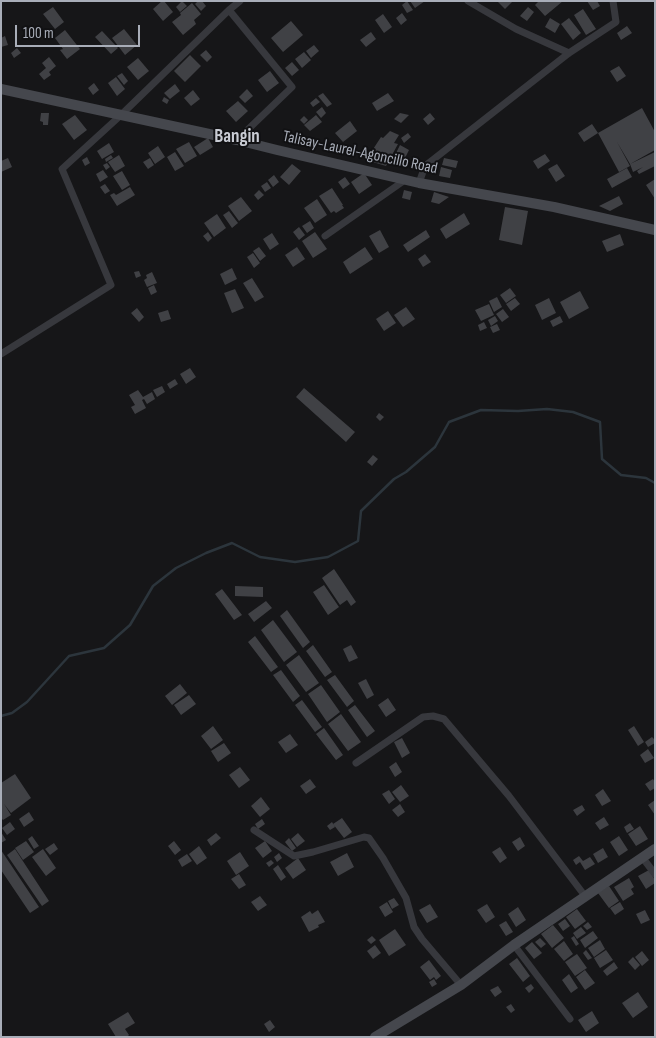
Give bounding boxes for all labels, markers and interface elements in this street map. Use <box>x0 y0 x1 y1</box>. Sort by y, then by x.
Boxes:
scale bar <box>18 15 142 47</box>
text: 100 m <box>23 24 54 43</box>
district label: Bangin <box>214 126 260 148</box>
street label: Talisay-Laurel-Agoncillo Road <box>281 127 439 179</box>

